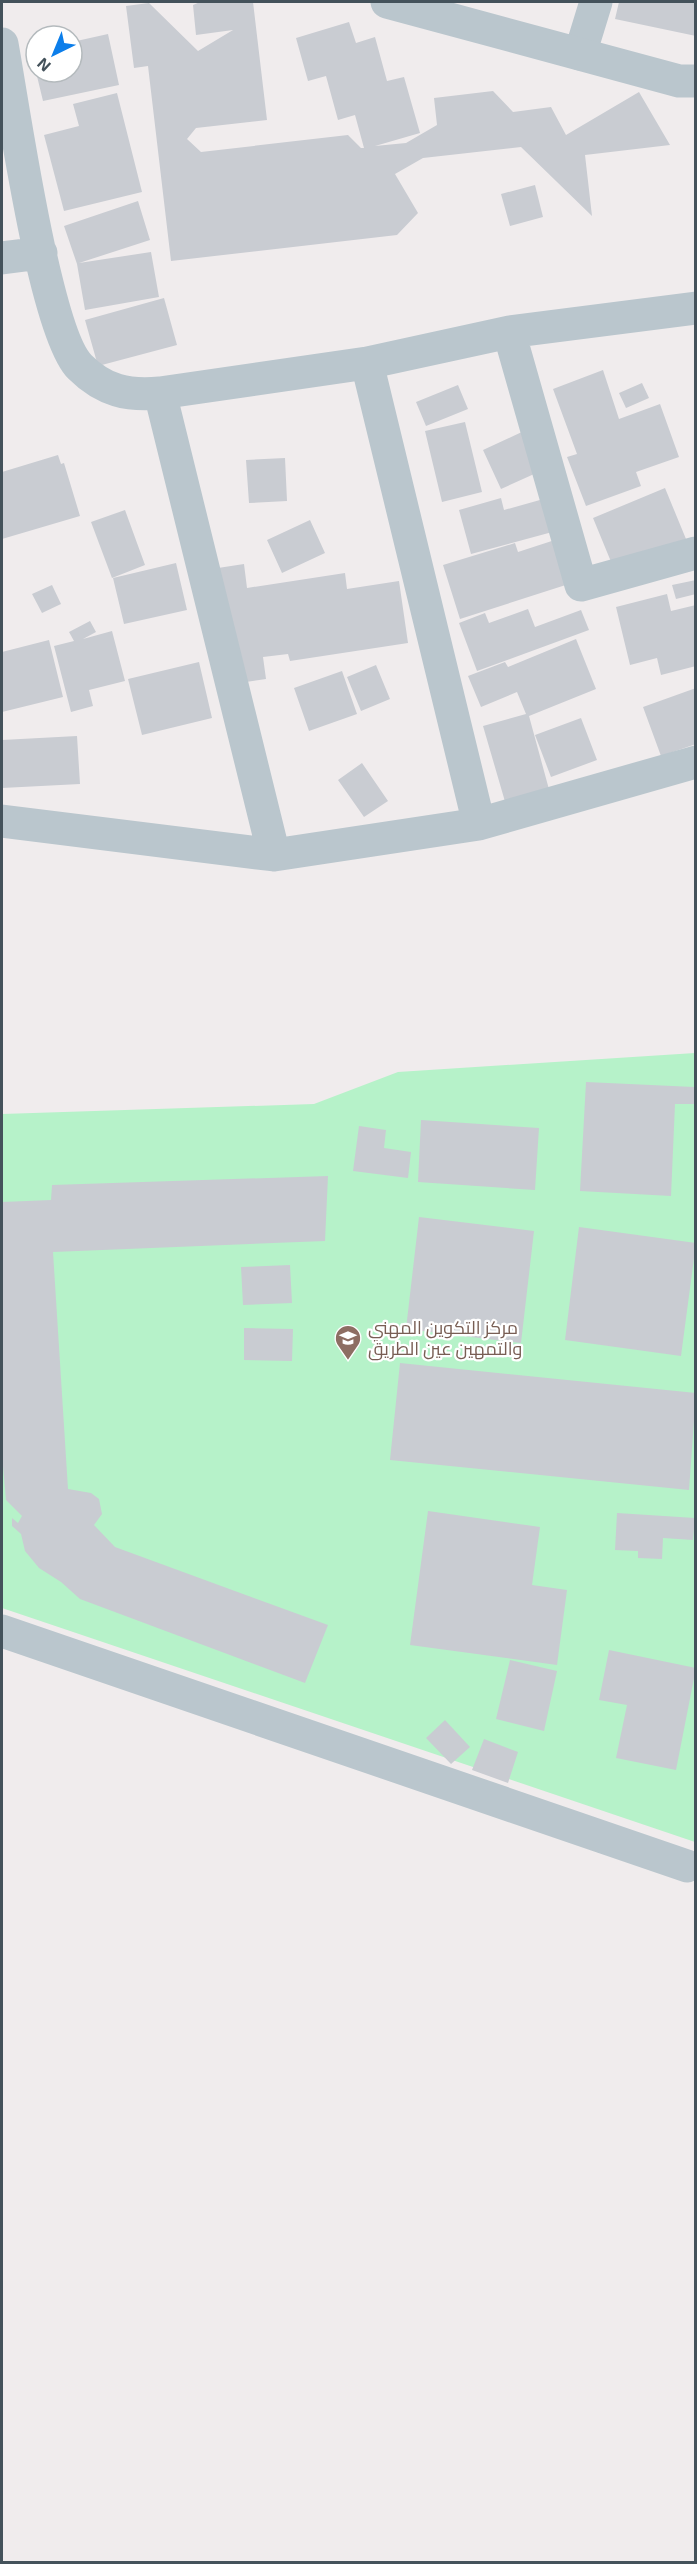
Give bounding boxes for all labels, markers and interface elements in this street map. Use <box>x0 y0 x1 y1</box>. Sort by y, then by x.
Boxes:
north arrow <box>24 24 84 84</box>
text: N <box>33 54 54 76</box>
place label: مركز التكوين المهني والتمهين عين الطريق <box>368 1316 522 1361</box>
school or university icon: مركز التكوين المهني والتمهين عين الطريق <box>333 1323 363 1361</box>

